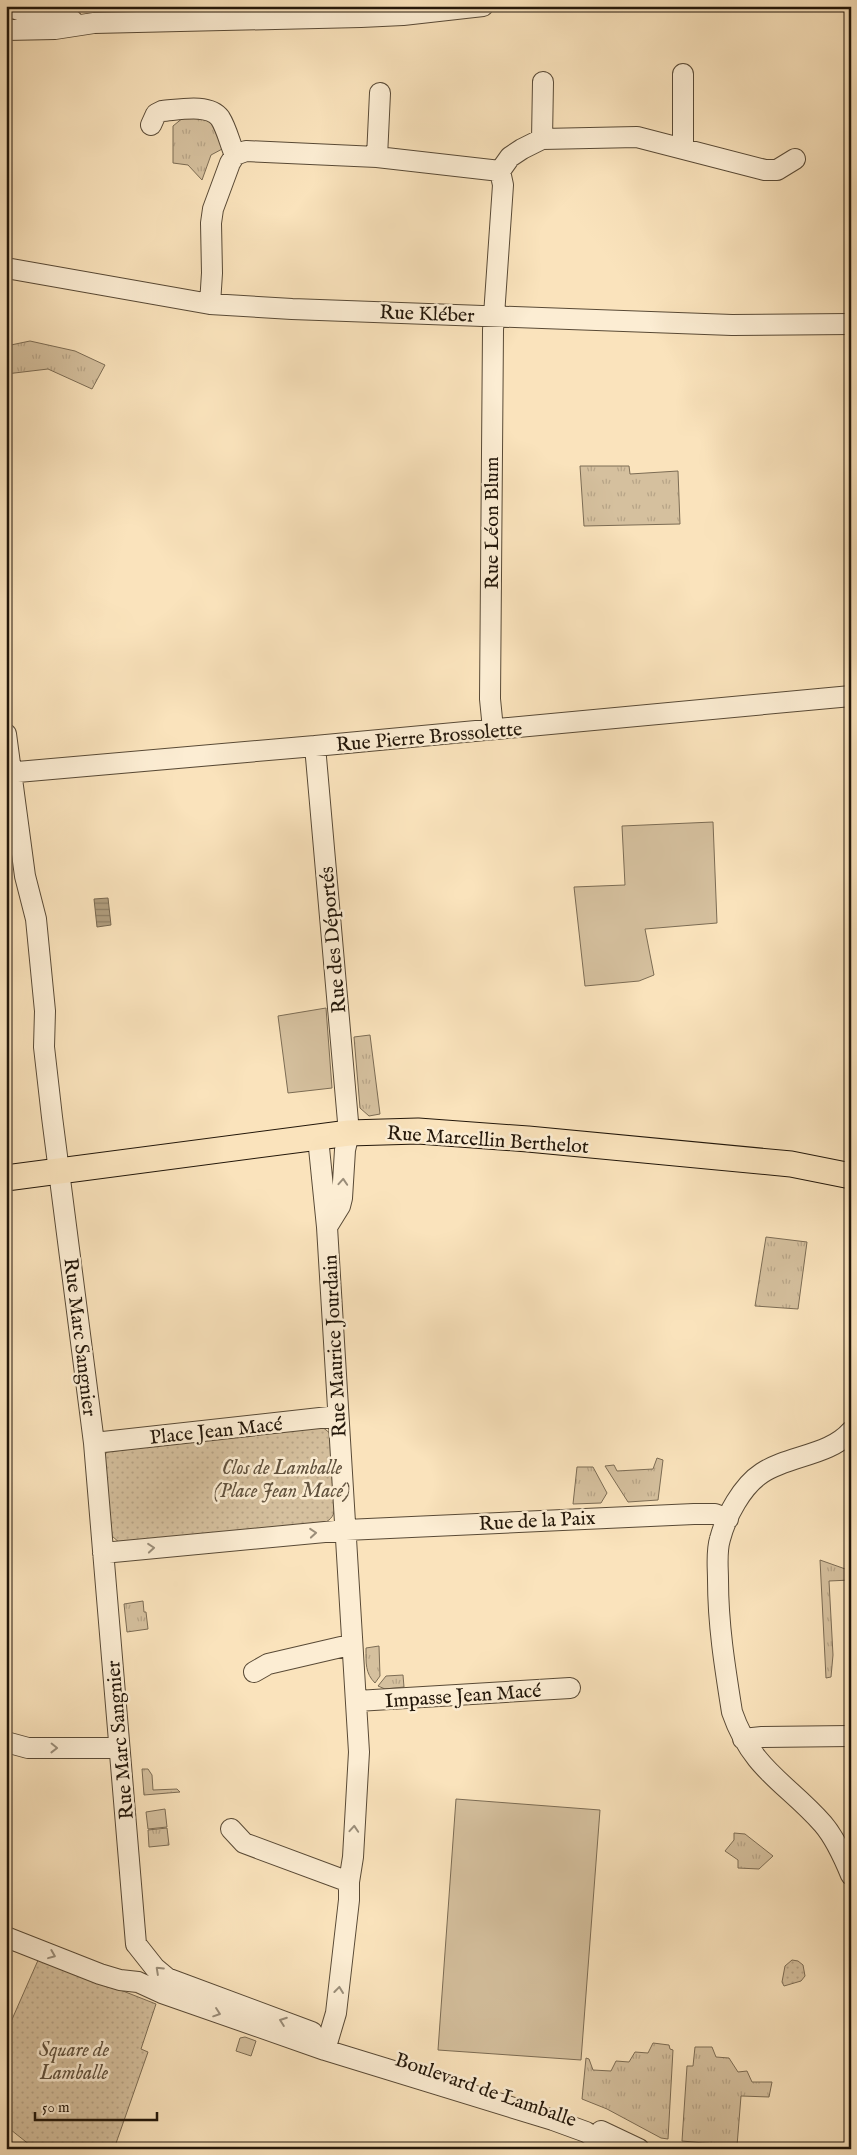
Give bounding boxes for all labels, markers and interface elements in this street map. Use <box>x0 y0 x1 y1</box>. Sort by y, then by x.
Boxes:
street label: Rue Kléber <box>379 300 476 329</box>
street label: Rue Léon Blum <box>480 457 505 589</box>
street label: Rue Pierre Brossolette <box>335 717 523 758</box>
street label: Rue des Déportés <box>315 865 352 1014</box>
street label: Rue Marcellin Berthelot <box>386 1121 590 1160</box>
one-way arrow <box>338 1178 349 1186</box>
street label: Rue Maurice Jourdain <box>318 1254 353 1438</box>
street label: Rue Marc Sangnier <box>57 1256 102 1419</box>
street label: Place Jean Macé <box>148 1412 284 1451</box>
park label: Clos de Lamballe (Place Jean Macé) <box>214 1456 350 1504</box>
street label: Rue de la Paix <box>478 1506 596 1537</box>
one-way arrow <box>309 1528 317 1539</box>
one-way arrow <box>148 1543 156 1554</box>
street label: Rue Marc Sangnier <box>101 1659 140 1820</box>
street label: Impasse Jean Macé <box>384 1679 542 1714</box>
one-way arrow <box>50 1743 58 1753</box>
one-way arrow <box>349 1825 360 1833</box>
one-way arrow <box>47 1949 56 1959</box>
one-way arrow <box>155 1967 164 1976</box>
one-way arrow <box>333 1986 344 1994</box>
one-way arrow <box>212 2007 221 2017</box>
one-way arrow <box>279 2017 288 2027</box>
park label: Square de Lamballe <box>39 2038 110 2086</box>
street label: Boulevard de Lamballe <box>391 2048 580 2133</box>
scale bar <box>35 2090 158 2122</box>
text: 50 m <box>42 2098 70 2117</box>

